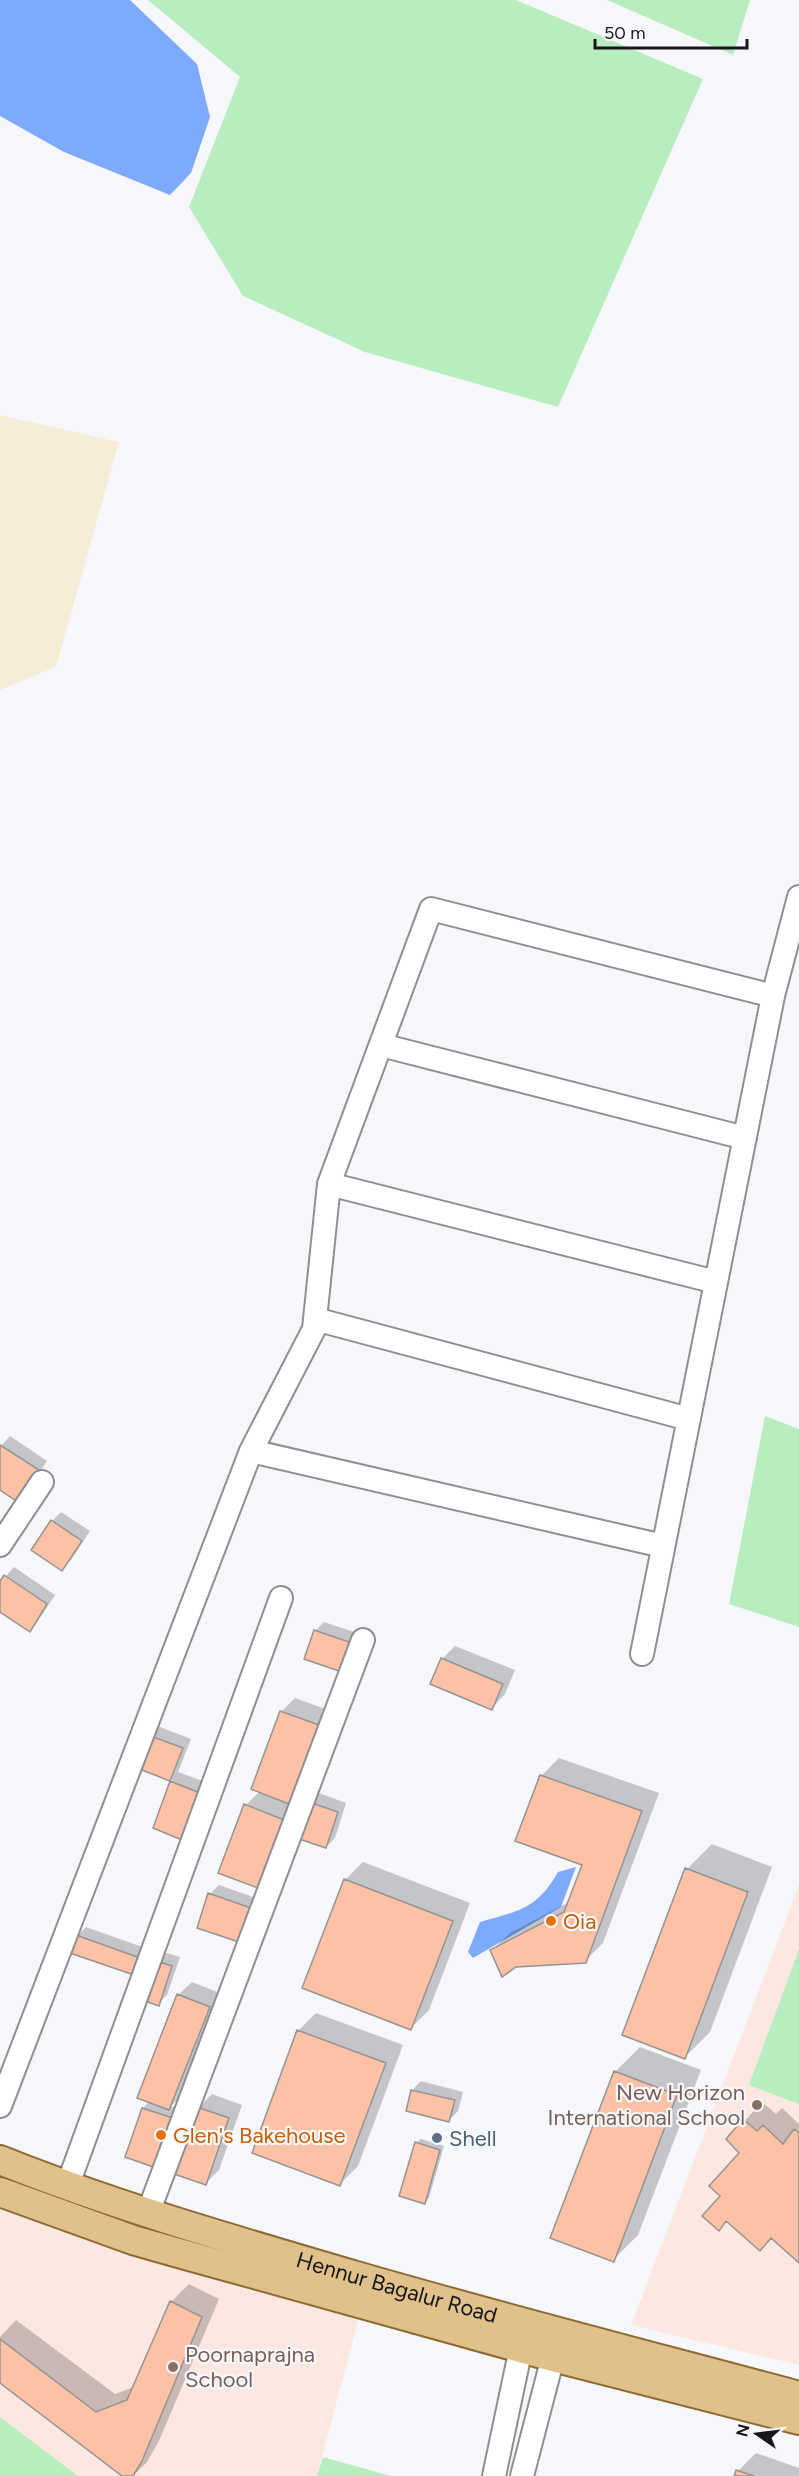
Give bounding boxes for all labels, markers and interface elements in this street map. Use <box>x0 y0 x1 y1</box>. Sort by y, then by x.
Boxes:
scale bar <box>595 12 746 50</box>
text: 50 m <box>604 22 646 44</box>
place label: Oia <box>563 1908 596 1935</box>
marker: Oia <box>544 1914 558 1928</box>
place label: New Horizon International School <box>548 2079 745 2131</box>
marker: New Horizon International School <box>750 2098 764 2112</box>
place label: Glen's Bakehouse <box>173 2122 346 2149</box>
place label: Shell <box>449 2125 496 2152</box>
marker: Glen's Bakehouse <box>154 2128 168 2142</box>
marker: Shell <box>430 2131 444 2145</box>
street label: Hennur Bagalur Road <box>293 2246 500 2328</box>
place label: Poornaprajna School <box>185 2341 315 2393</box>
marker: Poornaprajna School <box>166 2360 180 2374</box>
north arrow <box>727 2404 787 2464</box>
text: N <box>732 2422 754 2439</box>

